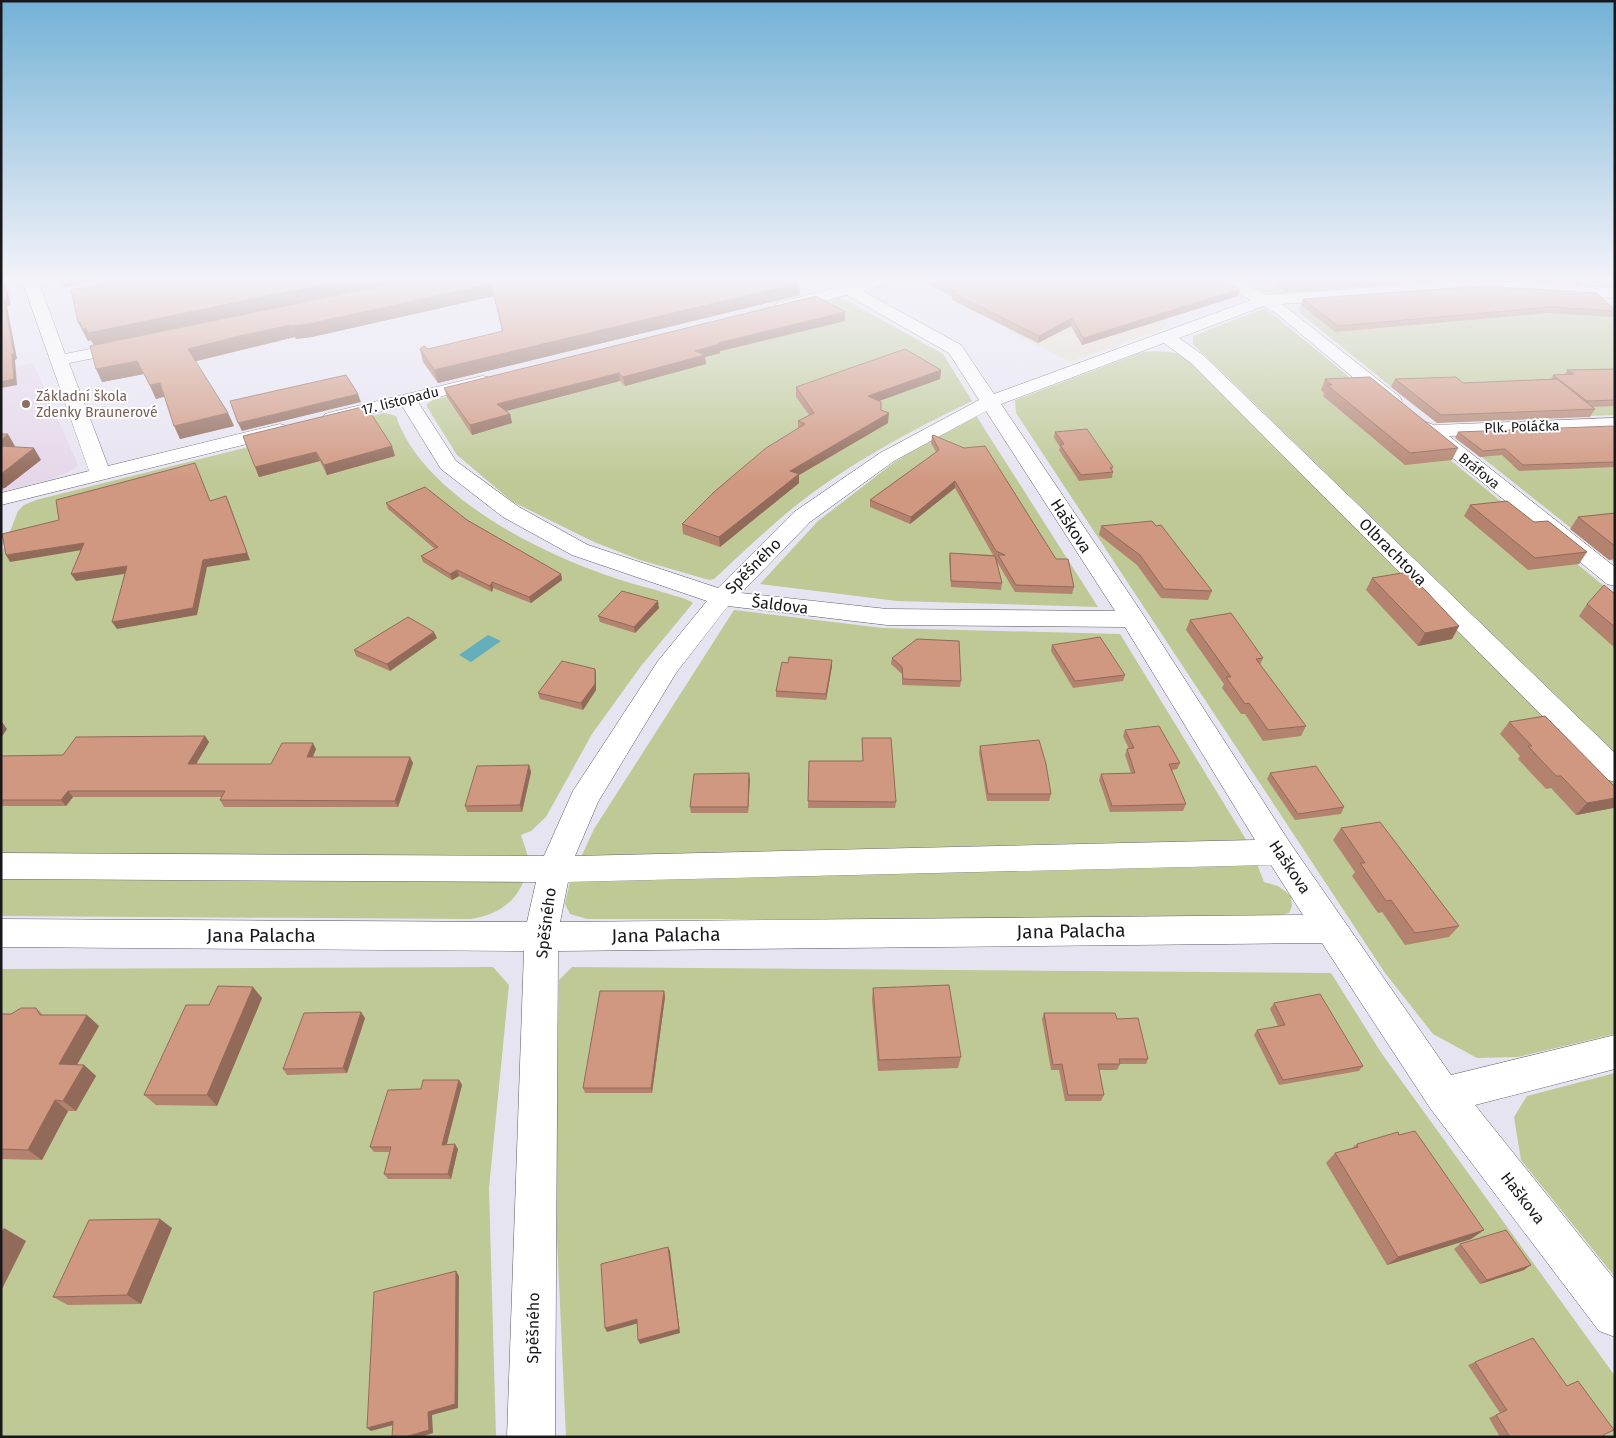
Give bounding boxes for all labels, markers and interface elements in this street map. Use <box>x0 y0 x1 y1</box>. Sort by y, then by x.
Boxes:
street label: 17. listopadu <box>359 383 441 419</box>
place label: Základní škola Zdenky Braunerové <box>36 388 158 421</box>
marker: Základní škola Zdenky Braunerové <box>20 398 32 410</box>
street label: Plk. Poláčka <box>1484 417 1560 437</box>
street label: Bráfova <box>1455 449 1503 493</box>
street label: Haškova <box>1047 495 1095 557</box>
street label: Olbrachtova <box>1355 514 1431 590</box>
street label: Spěšného <box>721 534 785 598</box>
street label: Šaldova <box>751 591 810 618</box>
street label: Haškova <box>1265 837 1315 897</box>
street label: Spěšného <box>532 886 560 960</box>
street label: Jana Palacha <box>1016 919 1126 943</box>
street label: Jana Palacha <box>611 923 721 947</box>
street label: Jana Palacha <box>206 924 316 947</box>
street label: Haškova <box>1497 1168 1549 1228</box>
street label: Spěšného <box>523 1292 543 1364</box>

